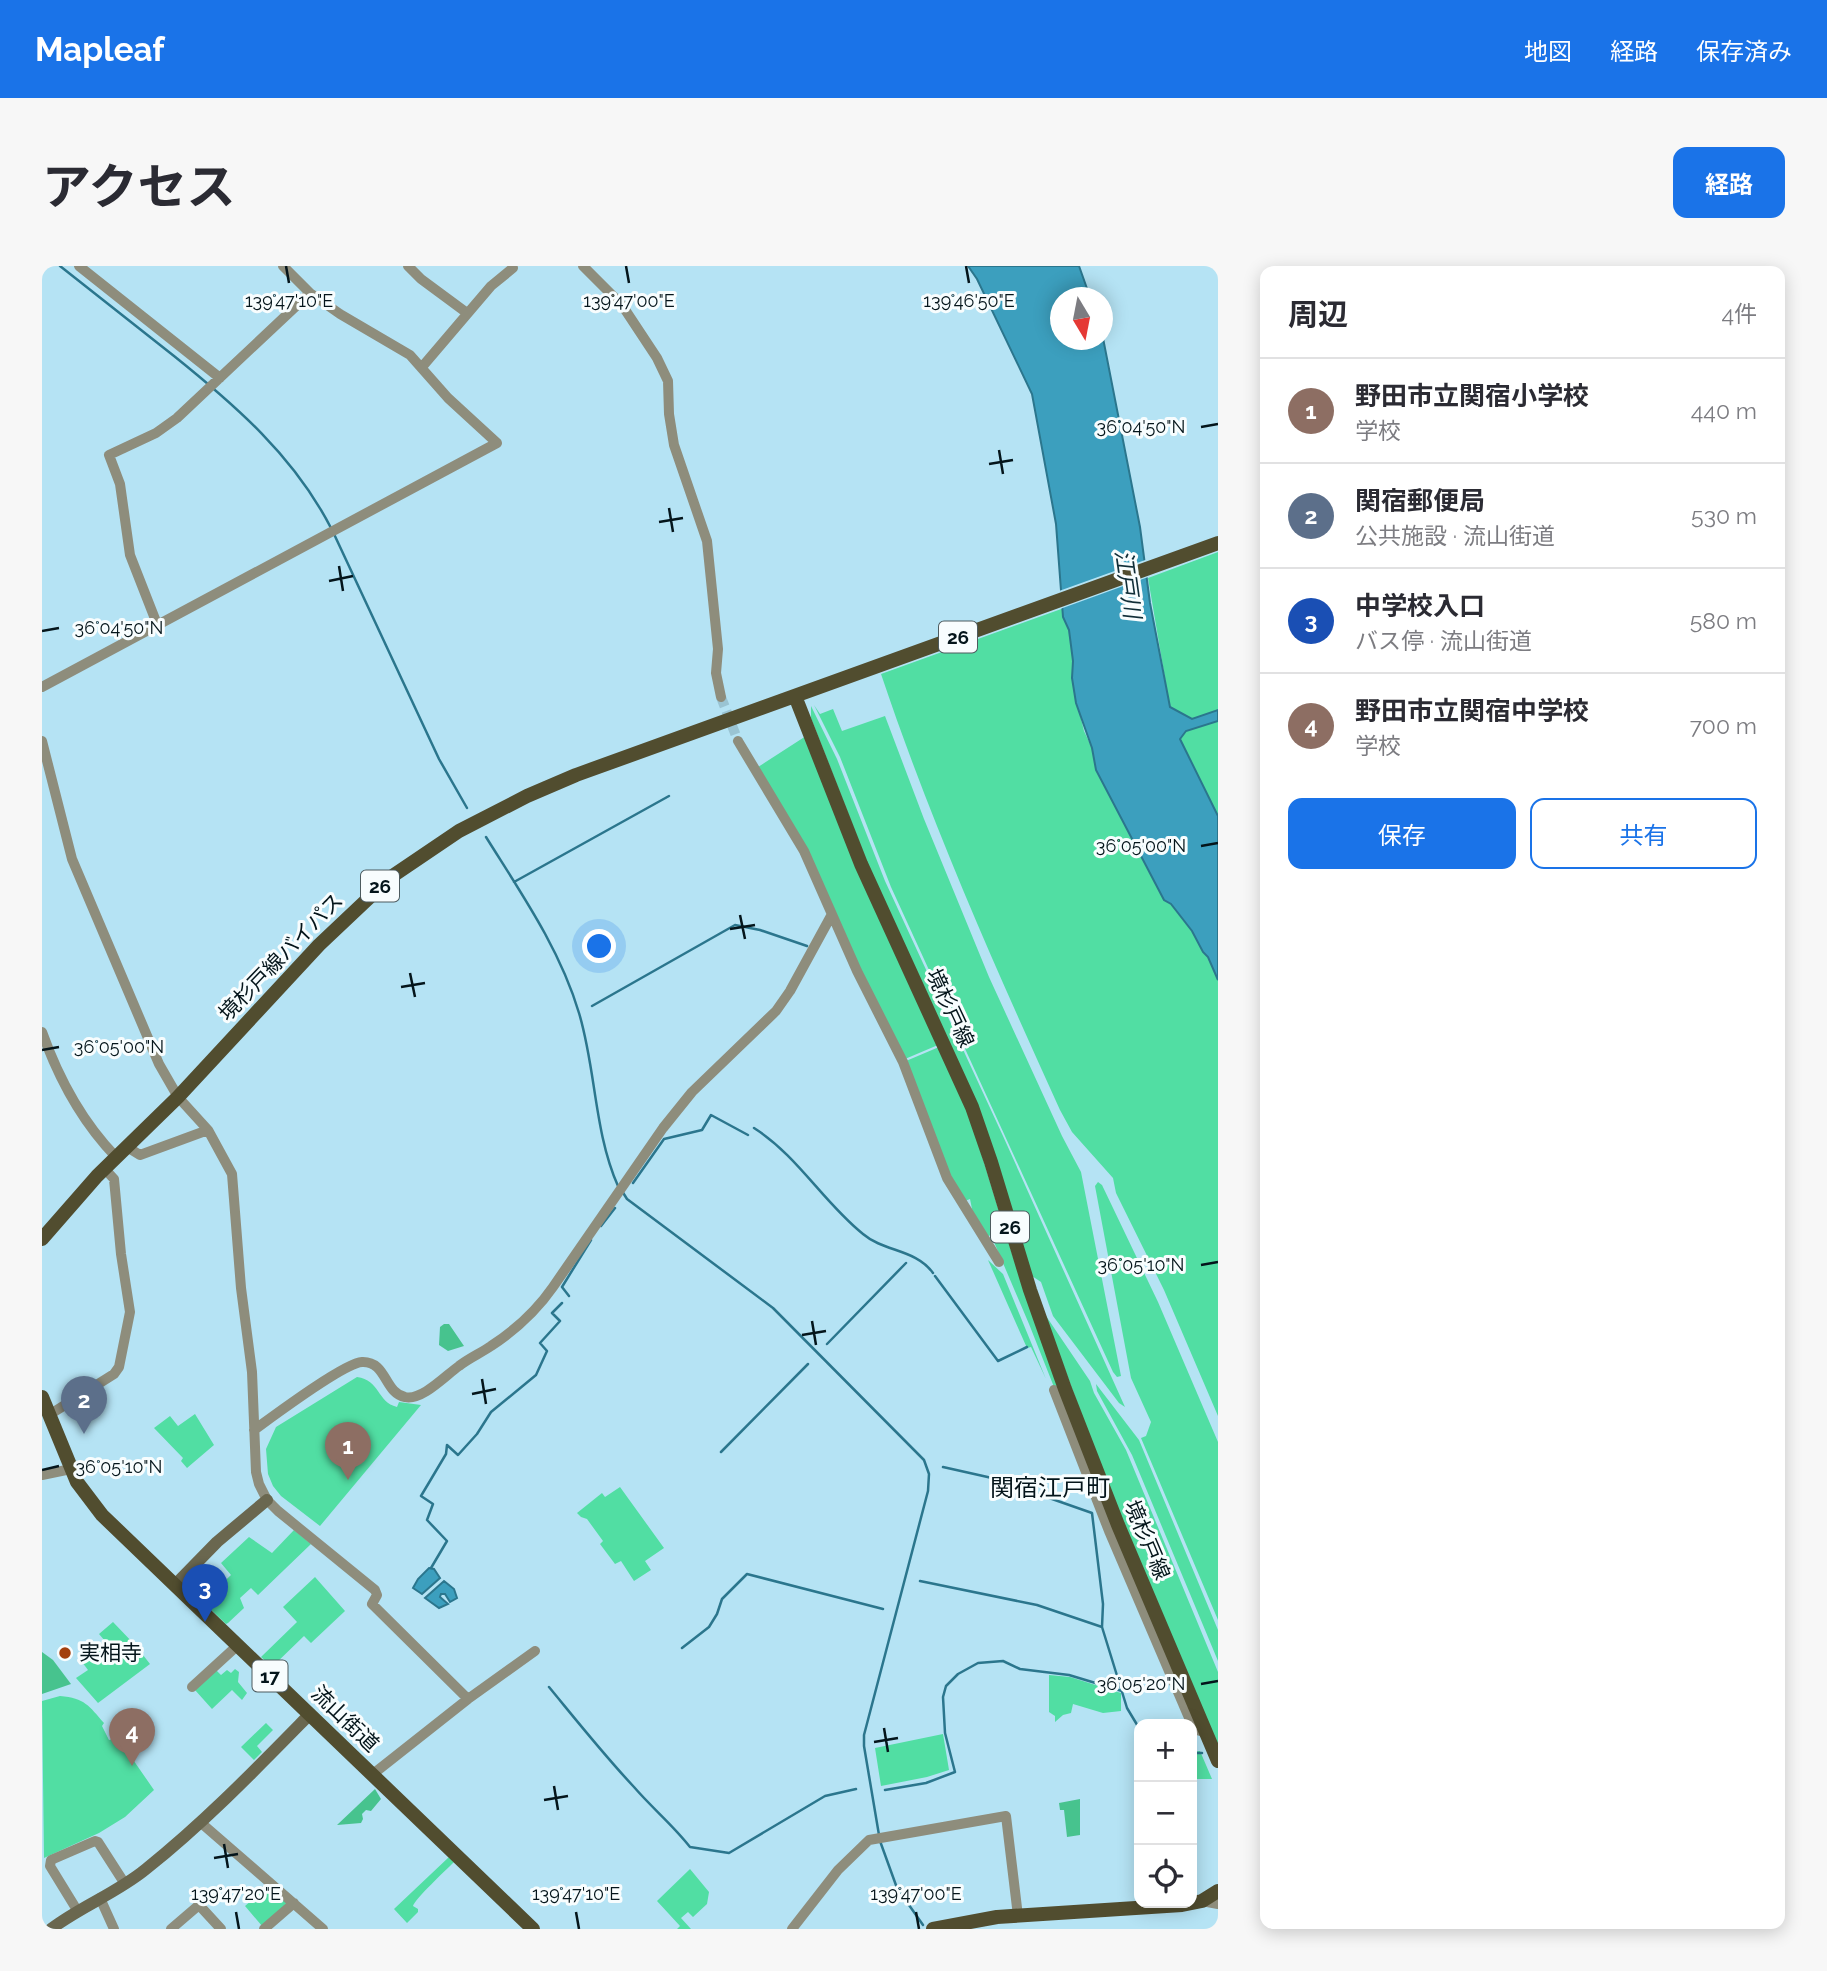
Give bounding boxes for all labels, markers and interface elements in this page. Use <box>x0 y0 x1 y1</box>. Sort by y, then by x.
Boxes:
text: Mapleaf <box>35 30 165 69</box>
text: 地図 <box>1524 37 1572 66</box>
text: 経路 <box>1610 37 1658 66</box>
text: 保存済み <box>1696 37 1792 66</box>
button: 経路 <box>1673 147 1785 218</box>
text: アクセス <box>42 158 236 215</box>
north arrow <box>1050 287 1113 350</box>
text: 139°47'10"E <box>245 290 333 311</box>
text: 139°47'00"E <box>583 290 675 311</box>
text: 139°46'50"E <box>923 290 1015 311</box>
text: 周辺 <box>1288 297 1348 332</box>
text: 4件 <box>1721 300 1757 327</box>
text: 野田市立関宿小学校 <box>1355 381 1589 411</box>
text: 1 <box>1305 397 1317 424</box>
text: 440 m <box>1691 397 1757 424</box>
text: 36°04'50"N <box>1097 416 1185 437</box>
text: 学校 <box>1355 417 1401 444</box>
text: 関宿郵便局 <box>1355 486 1485 516</box>
text: 2 <box>1305 502 1317 529</box>
text: 530 m <box>1691 502 1757 529</box>
text: 公共施設 · 流山街道 <box>1355 522 1555 549</box>
water label: 江戸川 <box>1110 548 1147 623</box>
text: 中学校入口 <box>1355 591 1485 621</box>
text: 3 <box>1305 607 1317 634</box>
text: 580 m <box>1690 607 1757 634</box>
text: 36°04'50"N <box>75 617 163 638</box>
road number: 26 <box>939 622 977 652</box>
text: バス停 · 流山街道 <box>1355 627 1532 654</box>
text: 野田市立関宿中学校 <box>1355 696 1589 726</box>
text: 4 <box>1304 712 1318 739</box>
text: 700 m <box>1690 712 1757 739</box>
text: 学校 <box>1355 732 1401 759</box>
button: 保存 <box>1288 798 1516 869</box>
button: 共有 <box>1530 798 1757 869</box>
text: 36°05'00"N <box>1096 835 1186 856</box>
road number: 26 <box>361 870 399 902</box>
street label: 境杉戸線バイパス <box>213 888 348 1026</box>
your location <box>582 929 616 963</box>
street label: 境杉戸線 <box>921 964 980 1051</box>
text: 36°05'00"N <box>74 1036 164 1057</box>
road number: 26 <box>991 1211 1029 1242</box>
text: 36°05'10"N <box>1097 1254 1185 1275</box>
pin: 2 <box>61 1376 107 1434</box>
pin: 1 <box>325 1422 371 1480</box>
text: 36°05'10"N <box>75 1456 163 1477</box>
district label: 関宿江戸町 <box>990 1473 1110 1502</box>
street label: 境杉戸線 <box>1120 1496 1175 1583</box>
pin: 3 <box>182 1564 228 1622</box>
place label: 実相寺 <box>79 1640 142 1665</box>
marker: 実相寺 <box>57 1645 73 1661</box>
road number: 17 <box>252 1660 288 1692</box>
text: 36°05'20"N <box>1097 1673 1185 1694</box>
street label: 流山街道 <box>306 1680 384 1757</box>
pin: 4 <box>109 1708 155 1766</box>
map controls <box>1134 1719 1197 1908</box>
button: + <box>1134 1719 1197 1782</box>
button: − <box>1134 1782 1197 1845</box>
button: locate <box>1134 1845 1197 1908</box>
text: 139°47'20"E <box>191 1883 281 1904</box>
text: 139°47'10"E <box>532 1883 620 1904</box>
text: 139°47'00"E <box>870 1883 962 1904</box>

